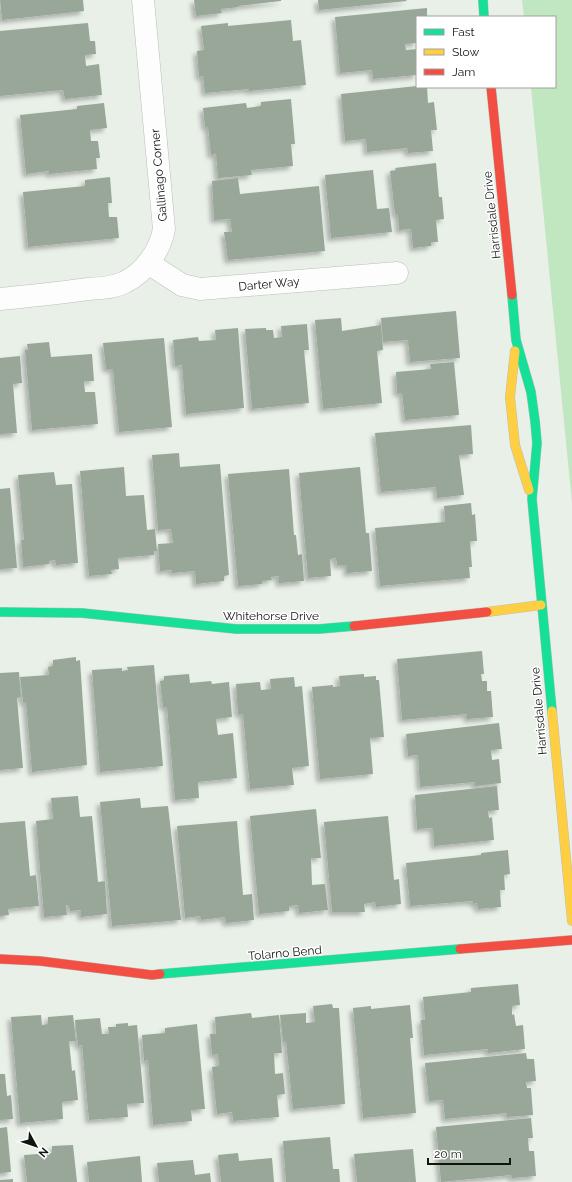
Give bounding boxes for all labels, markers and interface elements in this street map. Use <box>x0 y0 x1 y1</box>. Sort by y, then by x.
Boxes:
legend <box>416 16 556 88</box>
text: Fast <box>452 25 475 39</box>
text: Slow <box>452 45 479 59</box>
text: Jam <box>452 65 475 79</box>
street label: Gallinago Corner <box>148 127 170 222</box>
street label: Harrisdale Drive <box>480 170 504 260</box>
street label: Darter Way <box>238 274 301 294</box>
street label: Whitehorse Drive <box>223 609 319 623</box>
street label: Harrisdale Drive <box>528 666 550 756</box>
street label: Tolarno Bend <box>248 943 322 963</box>
north arrow <box>16 1126 56 1166</box>
scale bar <box>428 1140 510 1166</box>
text: N <box>36 1145 51 1160</box>
text: 20 m <box>434 1147 462 1161</box>

